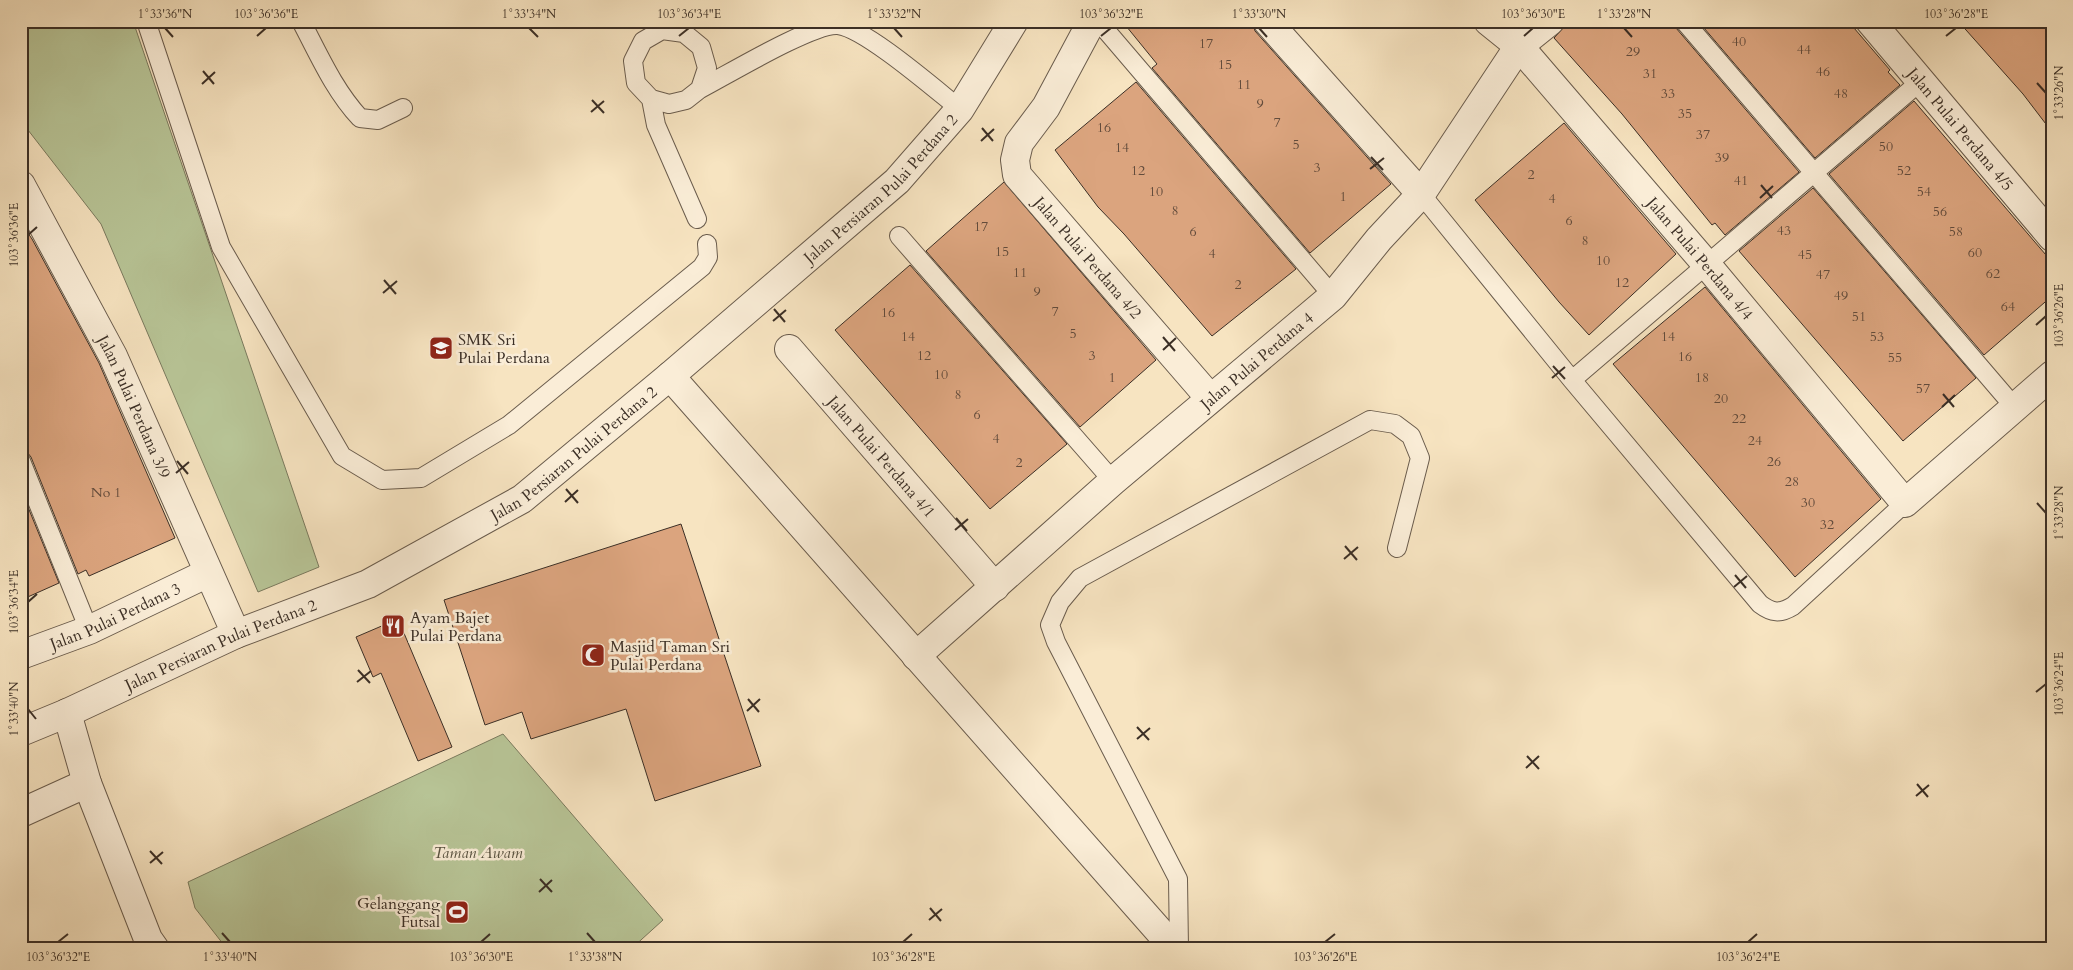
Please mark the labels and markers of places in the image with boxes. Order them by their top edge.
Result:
place label: SMK Sri Pulai Perdana [458,329,550,369]
school or university icon: SMK Sri Pulai Perdana [428,335,454,361]
place label: Ayam Bajet Pulai Perdana [410,607,502,647]
restaurant icon: Ayam Bajet Pulai Perdana [380,613,406,639]
place label: Masjid Taman Sri Pulai Perdana [610,636,730,676]
mosque icon: Masjid Taman Sri Pulai Perdana [580,642,606,668]
place label: Gelanggang Futsal [357,893,440,933]
sports icon: Gelanggang Futsal [444,899,470,925]

